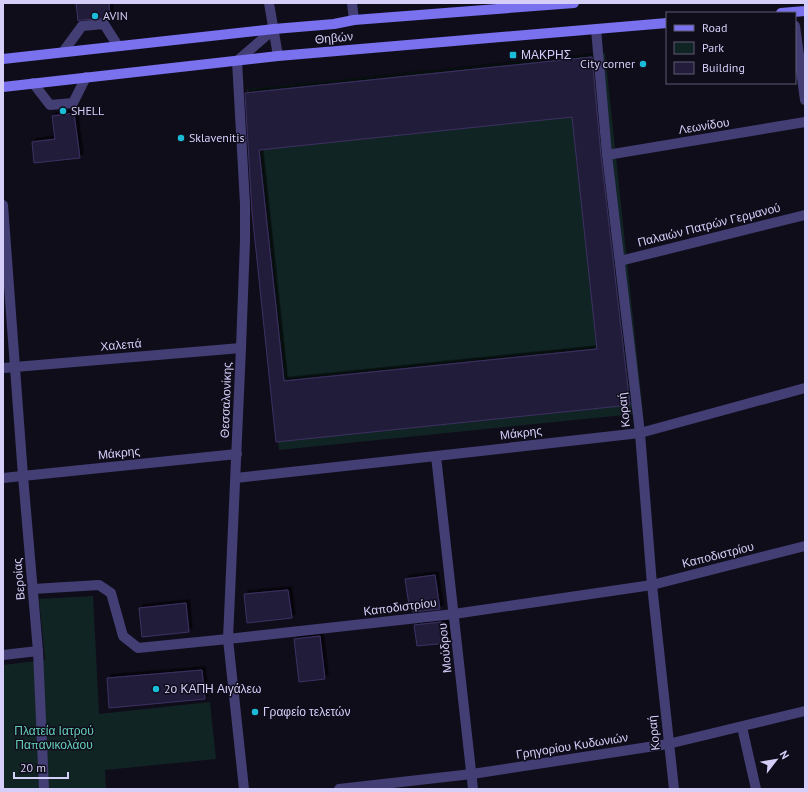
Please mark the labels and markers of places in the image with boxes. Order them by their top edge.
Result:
place label: AVIN [103,8,128,23]
marker: AVIN [90,11,100,21]
place label: ΜΑΚΡΗΣ [521,47,571,62]
marker: ΜΑΚΡΗΣ [508,50,518,60]
place label: City corner [580,56,635,71]
marker: City corner [638,59,648,69]
place label: SHELL [71,103,104,118]
marker: SHELL [58,106,68,116]
place label: Sklavenitis [189,130,244,145]
marker: Sklavenitis [176,133,186,143]
place label: 2ο ΚΑΠΗ Αιγάλεω [164,681,261,696]
marker: 2ο ΚΑΠΗ Αιγάλεω [151,684,161,694]
place label: Γραφείο τελετών [263,704,350,719]
marker: Γραφείο τελετών [250,707,260,717]

